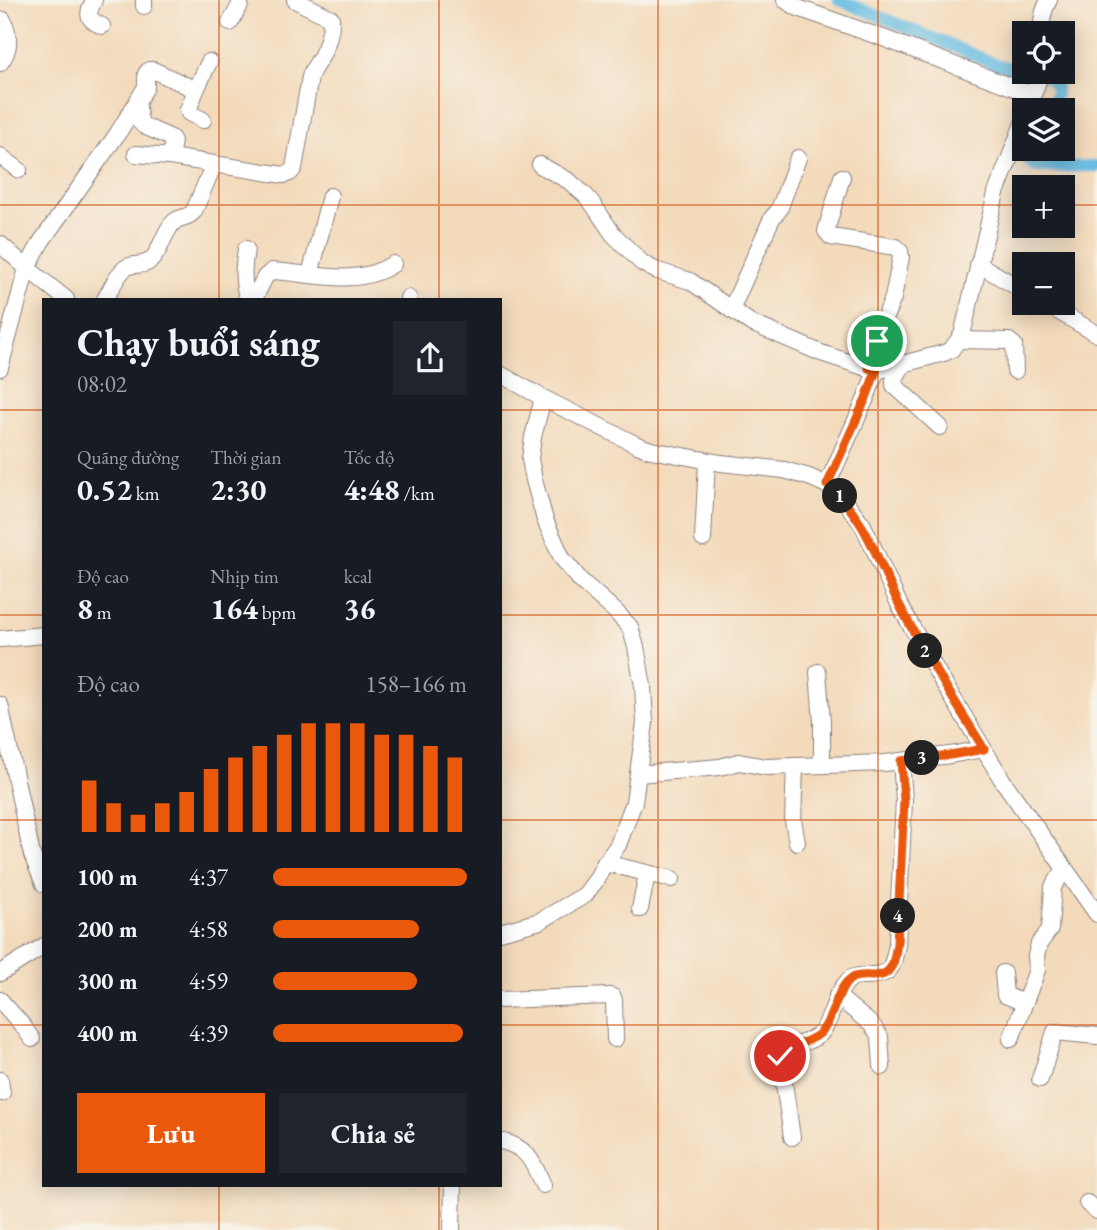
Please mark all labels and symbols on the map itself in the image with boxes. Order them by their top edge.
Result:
pin [847,311,907,371]
pin: 1 [822,478,858,514]
pin: 2 [908,634,942,668]
pin: 3 [904,740,940,776]
pin: 4 [880,898,916,934]
pin [750,1026,810,1086]

